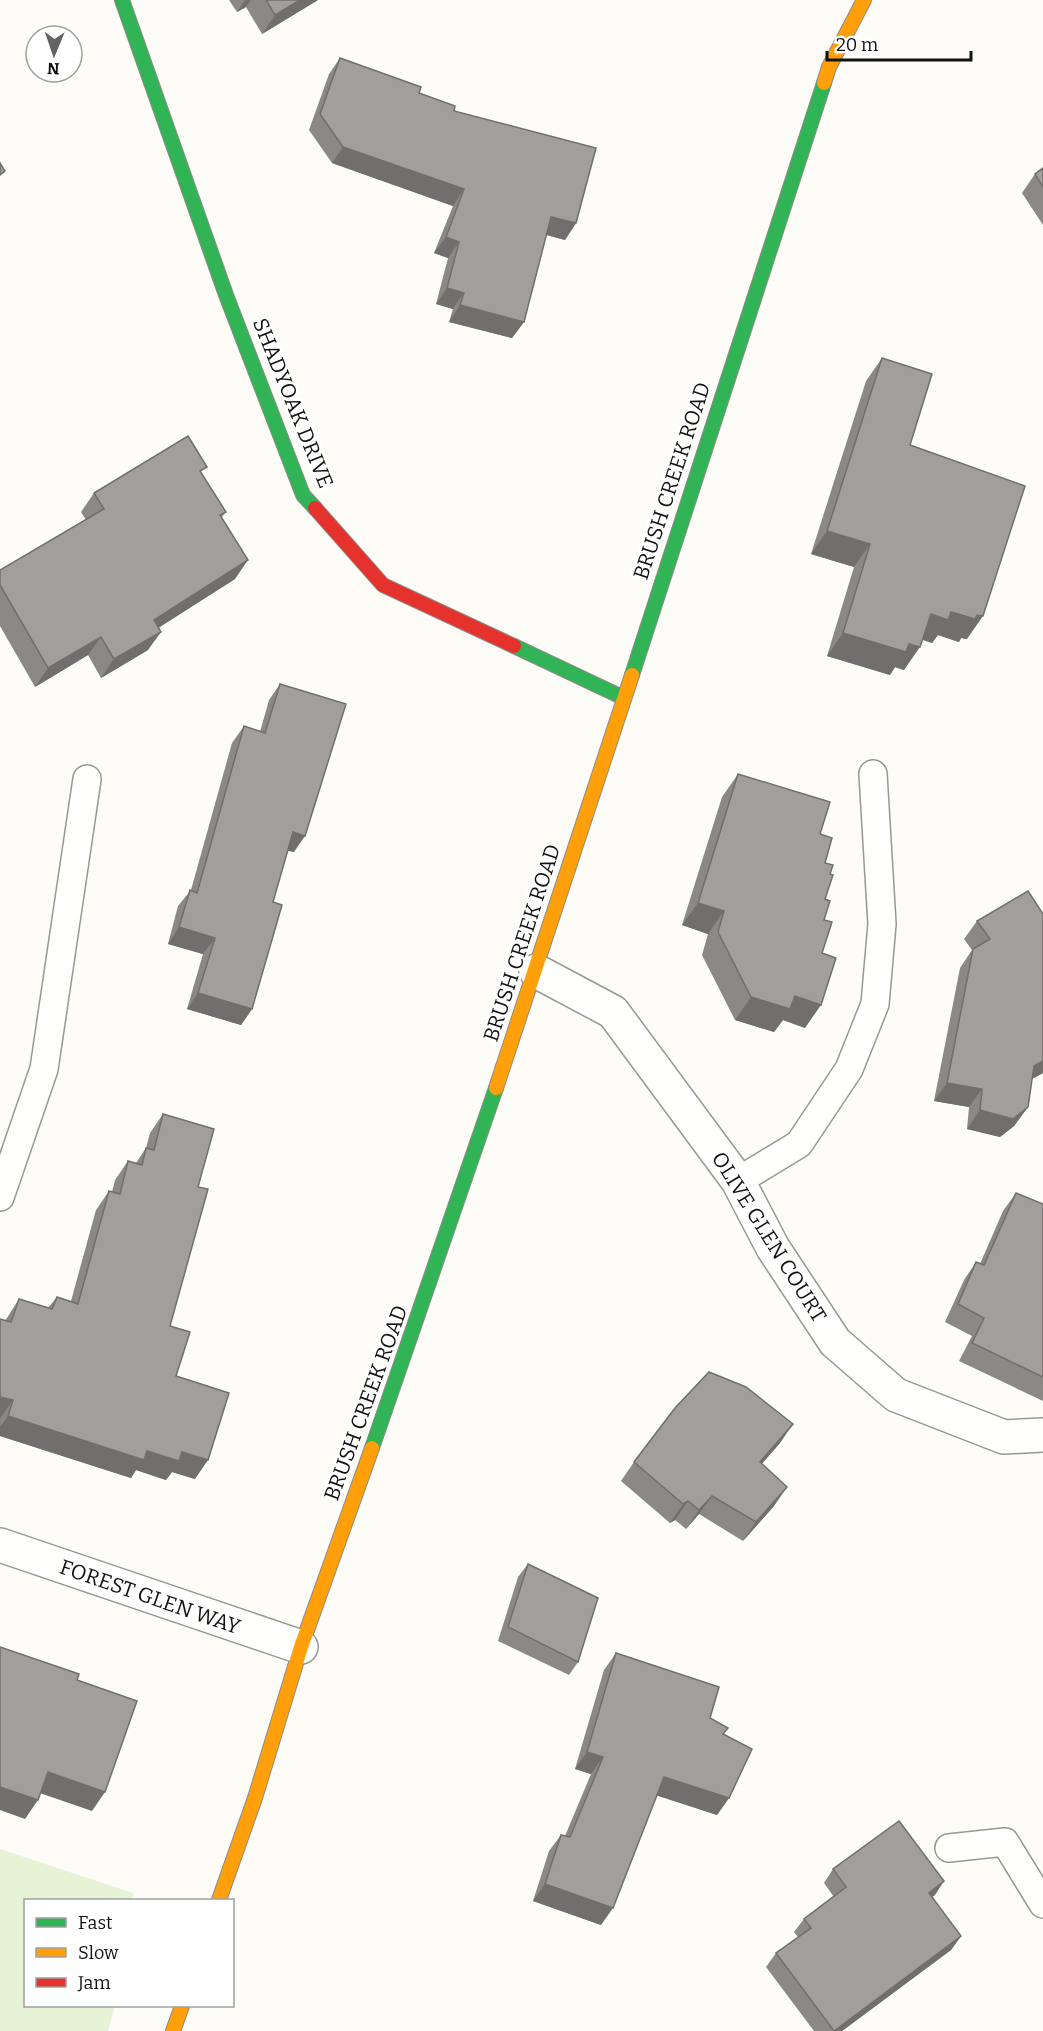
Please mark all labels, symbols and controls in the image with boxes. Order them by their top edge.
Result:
north arrow [24,24,84,84]
scale bar [827,24,971,62]
text: 20 m [836,34,878,56]
text: N [47,59,60,78]
street label: SHADYOAK DRIVE [247,314,339,492]
street label: BRUSH CREEK ROAD [628,379,716,583]
street label: BRUSH CREEK ROAD [478,841,566,1045]
street label: OLIVE GLEN COURT [706,1147,832,1327]
street label: BRUSH CREEK ROAD [319,1302,413,1504]
street label: FOREST GLEN WAY [56,1554,244,1640]
legend [24,1899,234,2007]
text: Fast [78,1912,113,1934]
text: Slow [78,1942,119,1964]
text: Jam [77,1972,111,1994]

